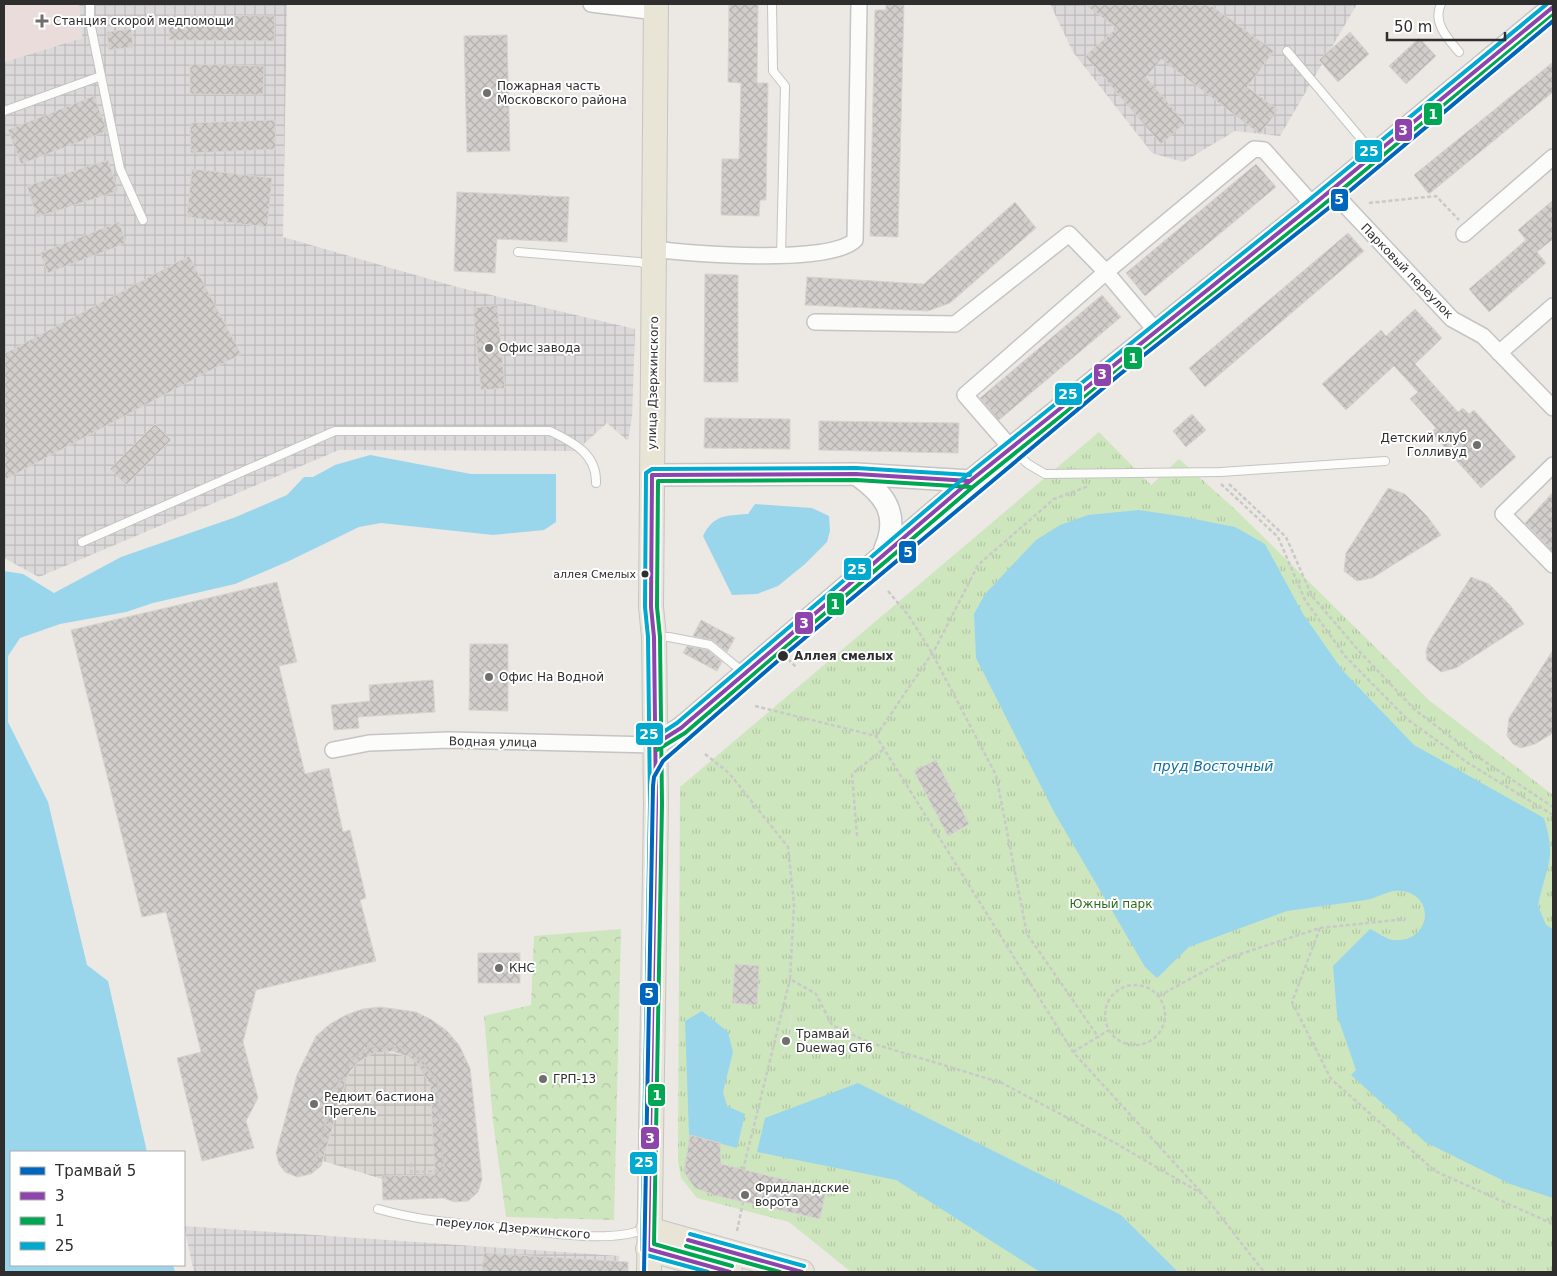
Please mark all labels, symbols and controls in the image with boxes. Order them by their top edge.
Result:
scale bar [1387,10,1504,42]
marker: Станция скорой медпомощи [35,14,49,28]
place label: Станция скорой медпомощи [53,14,234,28]
text: 50 m [1394,18,1432,36]
place label: Пожарная часть Московского района [497,79,627,107]
marker: Пожарная часть Московского района [481,87,493,99]
line badge: 1 [1423,102,1443,126]
text: 1 [1428,106,1438,122]
line badge: 3 [1394,118,1413,142]
text: 3 [1398,122,1408,138]
line badge: 25 [1354,139,1383,163]
text: 25 [1359,143,1379,159]
line badge: 5 [1330,188,1349,212]
text: 5 [1334,191,1344,207]
street label: Парковый переулок [1358,221,1456,321]
street label: улица Дзержинского [645,316,661,450]
place label: Офис завода [499,341,581,355]
marker: Офис завода [483,342,495,354]
line badge: 1 [1123,346,1143,370]
text: 1 [1128,350,1138,366]
line badge: 3 [1093,363,1112,387]
text: 3 [1097,366,1107,382]
line badge: 25 [1054,382,1083,406]
text: 25 [1058,386,1078,402]
place label: Детский клуб Голливуд [1381,431,1467,459]
marker: Детский клуб Голливуд [1471,439,1483,451]
line badge: 5 [898,540,917,564]
text: 5 [903,544,913,560]
line badge: 25 [843,557,872,581]
text: 25 [847,561,867,577]
place label: аллея Смелых [553,568,636,581]
marker: аллея Смелых [640,569,650,579]
line badge: 1 [826,592,845,616]
text: 1 [830,596,840,612]
line badge: 3 [794,611,814,635]
text: 3 [799,615,809,631]
marker: Аллея смелых [776,649,790,663]
place label: Аллея смелых [794,649,894,663]
place label: Офис На Водной [499,670,604,684]
marker: Офис На Водной [483,671,495,683]
line badge: 25 [635,722,664,746]
text: 25 [639,726,659,742]
street label: Водная улица [449,734,537,750]
water label: пруд Восточный [1153,758,1273,774]
park label: Южный парк [1070,897,1152,911]
place label: КНС [509,961,535,975]
marker: КНС [493,962,505,974]
line badge: 5 [639,982,659,1006]
text: 5 [644,985,654,1001]
place label: Трамвай Duewag GT6 [795,1027,873,1055]
marker: Трамвай Duewag GT6 [780,1035,792,1047]
place label: ГРП-13 [553,1072,596,1086]
marker: ГРП-13 [537,1073,549,1085]
line badge: 1 [647,1083,666,1107]
text: 1 [652,1087,662,1103]
place label: Редюит бастиона Прегель [324,1090,434,1118]
marker: Редюит бастиона Прегель [308,1098,320,1110]
line badge: 3 [640,1126,660,1150]
text: 3 [645,1130,655,1146]
legend [10,1151,185,1266]
line badge: 25 [629,1151,658,1175]
text: 25 [634,1154,654,1170]
text: Трамвай 5 [54,1162,136,1180]
place label: Фридландские ворота [755,1181,849,1209]
text: 3 [55,1187,65,1205]
marker: Фридландские ворота [739,1189,751,1201]
text: 1 [55,1212,65,1230]
street label: переулок Дзержинского [435,1214,591,1242]
text: 25 [55,1237,74,1255]

